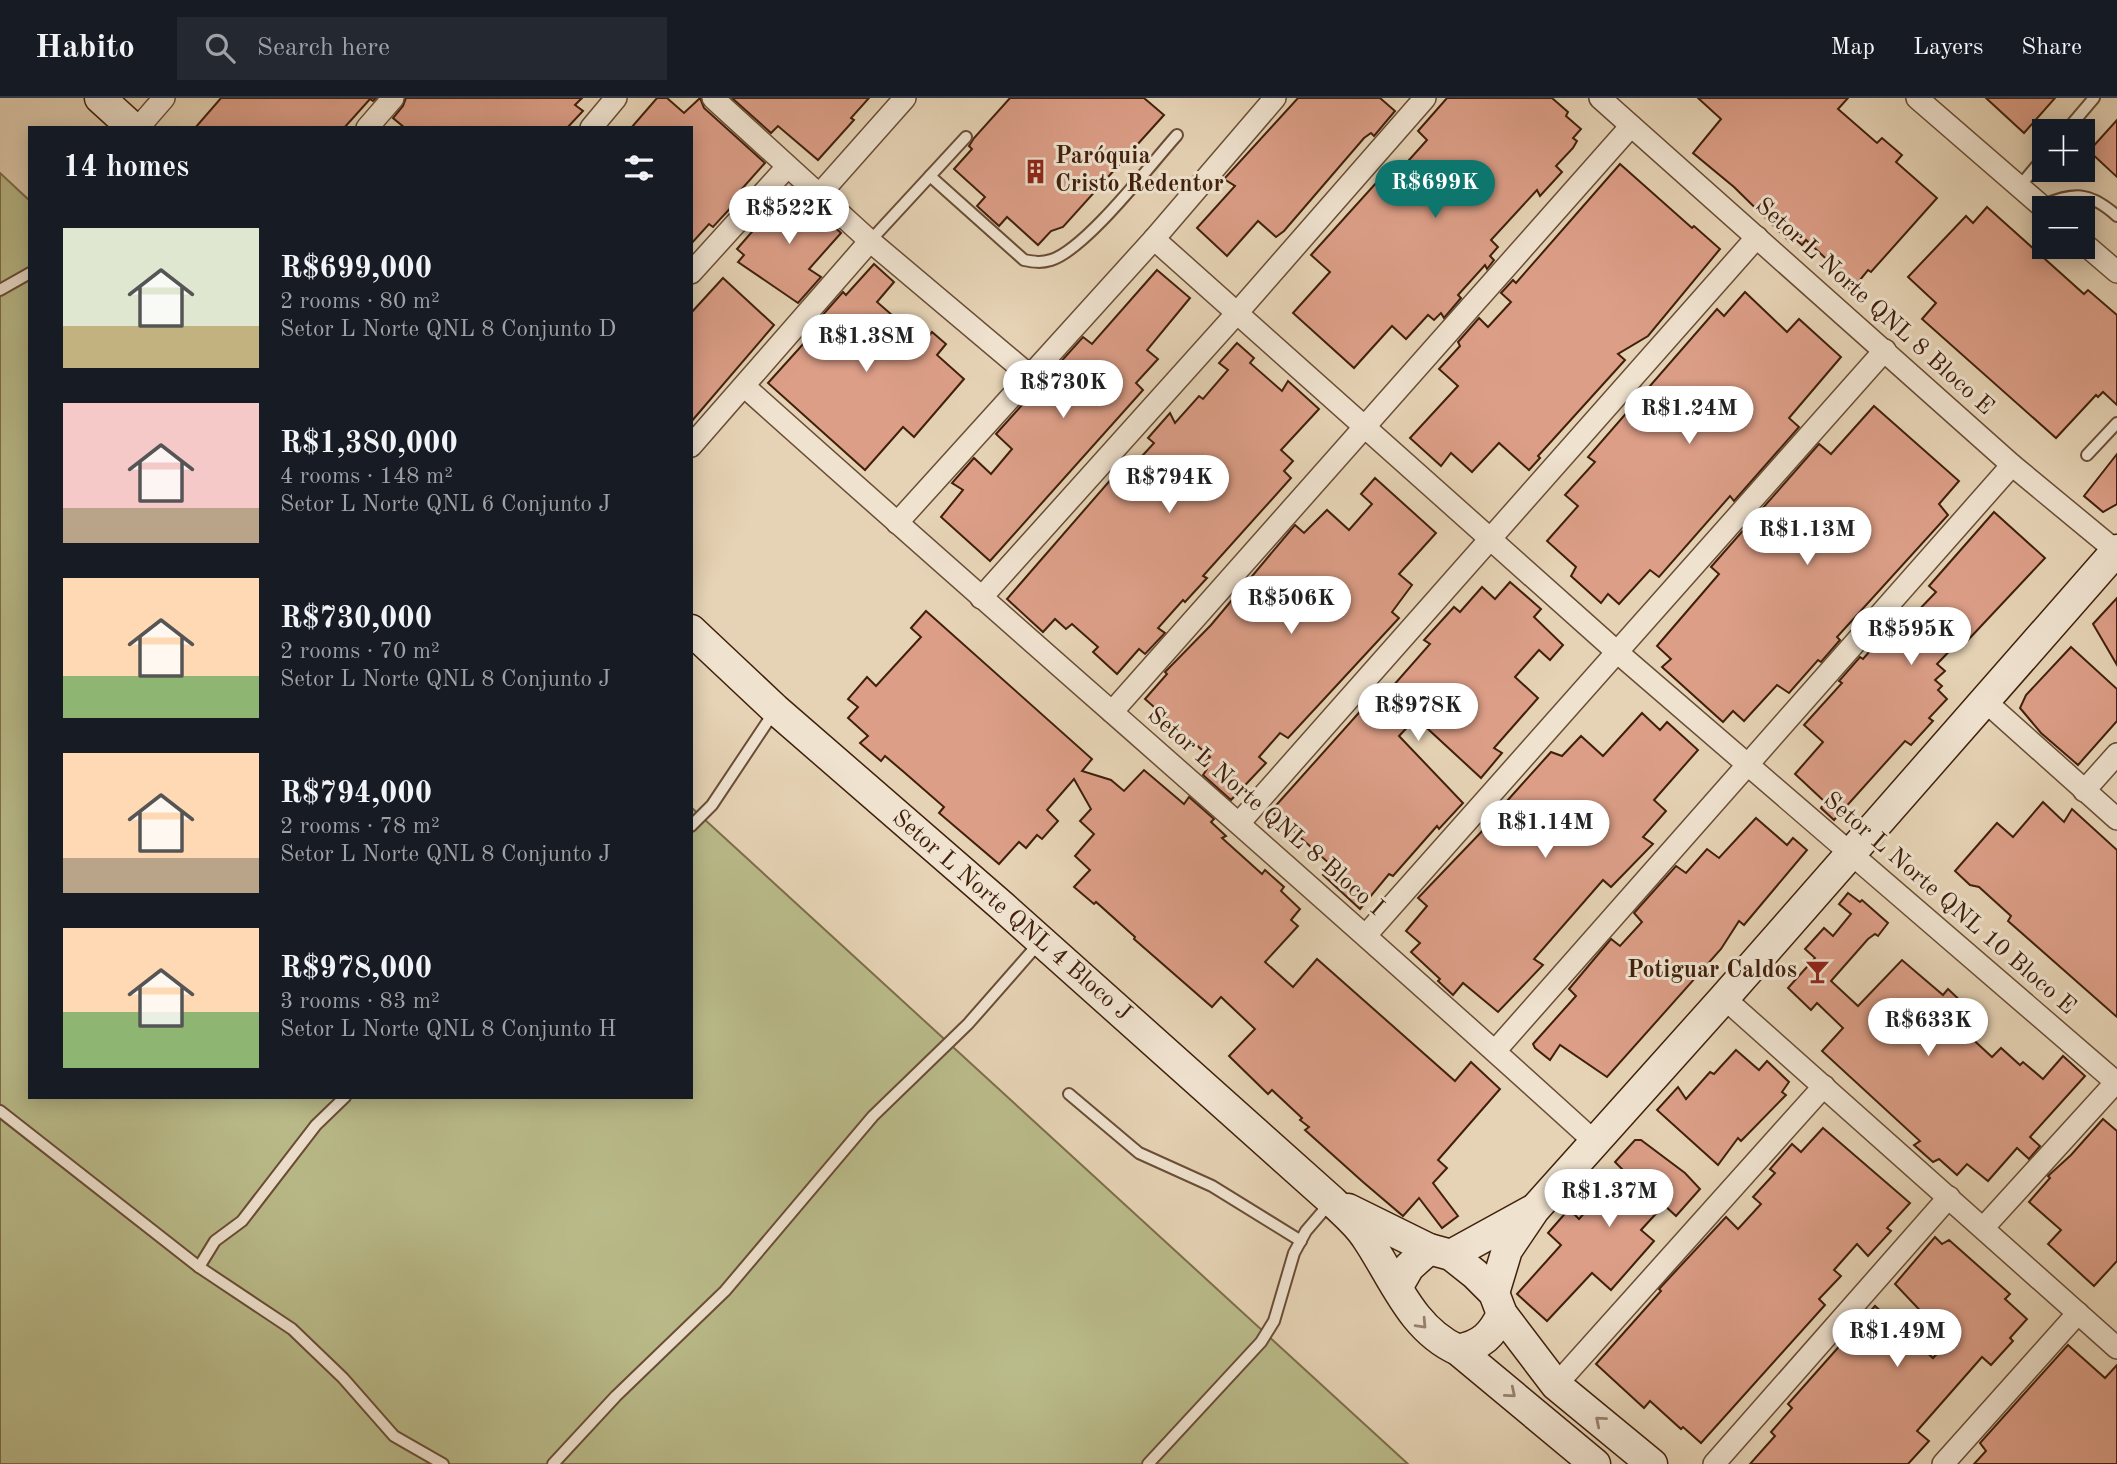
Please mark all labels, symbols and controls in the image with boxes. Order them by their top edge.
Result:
search box [177,17,667,80]
icon: search [201,29,239,67]
text: Habito [35,32,135,65]
text: Search here [257,35,390,61]
text: Map [1831,36,1875,60]
text: Layers [1913,36,1983,60]
text: Share [2021,36,2082,60]
map controls [2032,119,2095,259]
button: + [2032,119,2095,182]
place label: Paróquia Cristo Redentor [1055,145,1224,197]
icon: filters [620,149,658,187]
text: 14 homes [63,153,189,183]
building icon: Paróquia Cristo Redentor [1021,157,1049,185]
pin: R$699K [1378,160,1492,220]
text: R$699K [1391,171,1479,194]
pin: R$522K [732,186,846,246]
street label: Setor L Norte QNL 8 Bloco E [1750,194,1998,420]
button: − [2032,196,2095,259]
text: R$522K [745,197,833,220]
text: R$699,000 [280,254,432,284]
icon: home [119,256,203,340]
text: 2 rooms · 80 m² [280,290,440,313]
pin: R$1.38M [801,314,931,374]
text: Setor L Norte QNL 8 Conjunto D [280,318,616,341]
text: R$1.38M [817,325,915,348]
pin: R$730K [1006,360,1120,420]
text: R$730K [1019,371,1107,394]
pin: R$1.24M [1624,386,1754,446]
text: R$1.24M [1640,397,1738,420]
text: R$1,380,000 [280,429,458,459]
icon: home [119,431,203,515]
pin: R$794K [1112,456,1226,515]
text: 4 rooms · 148 m² [280,465,453,488]
text: R$794K [1125,466,1213,489]
text: Setor L Norte QNL 6 Conjunto J [280,493,611,516]
pin: R$1.13M [1742,508,1872,567]
text: R$1.13M [1758,518,1856,541]
pin: R$506K [1234,576,1348,636]
text: R$506K [1247,587,1335,610]
text: R$730,000 [280,604,432,634]
icon: home [119,606,203,690]
pin: R$595K [1854,608,1968,667]
text: R$595K [1867,618,1955,641]
text: 2 rooms · 70 m² [280,640,440,663]
text: Setor L Norte QNL 8 Conjunto J [280,668,611,691]
pin: R$978K [1361,684,1475,743]
text: R$978K [1374,694,1462,717]
street label: Setor L Norte QNL 8 Bloco I [1142,703,1388,921]
text: R$794,000 [280,779,432,809]
icon: home [119,781,203,865]
street label: Setor L Norte QNL 10 Bloco E [1818,788,2080,1020]
pin: R$1.14M [1480,800,1610,860]
street label: Setor L Norte QNL 4 Bloco J [887,806,1135,1026]
text: R$1.14M [1496,811,1594,834]
text: 2 rooms · 78 m² [280,815,440,838]
text: Setor L Norte QNL 8 Conjunto J [280,843,611,866]
text: R$978,000 [280,954,432,984]
icon: home [119,956,203,1040]
bar icon: Potiguar Caldos [1803,957,1831,985]
place label: Potiguar Caldos [1627,959,1797,983]
text: 3 rooms · 83 m² [280,990,440,1013]
pin: R$633K [1871,998,1985,1058]
text: R$633K [1884,1009,1972,1032]
text: Setor L Norte QNL 8 Conjunto H [280,1018,616,1041]
pin: R$1.37M [1544,1170,1674,1229]
text: R$1.37M [1560,1180,1658,1203]
pin: R$1.49M [1832,1310,1962,1369]
one-way arrow [1414,1316,1426,1329]
text: R$1.49M [1848,1320,1946,1343]
one-way arrow [1503,1385,1515,1398]
one-way arrow [1595,1416,1607,1429]

